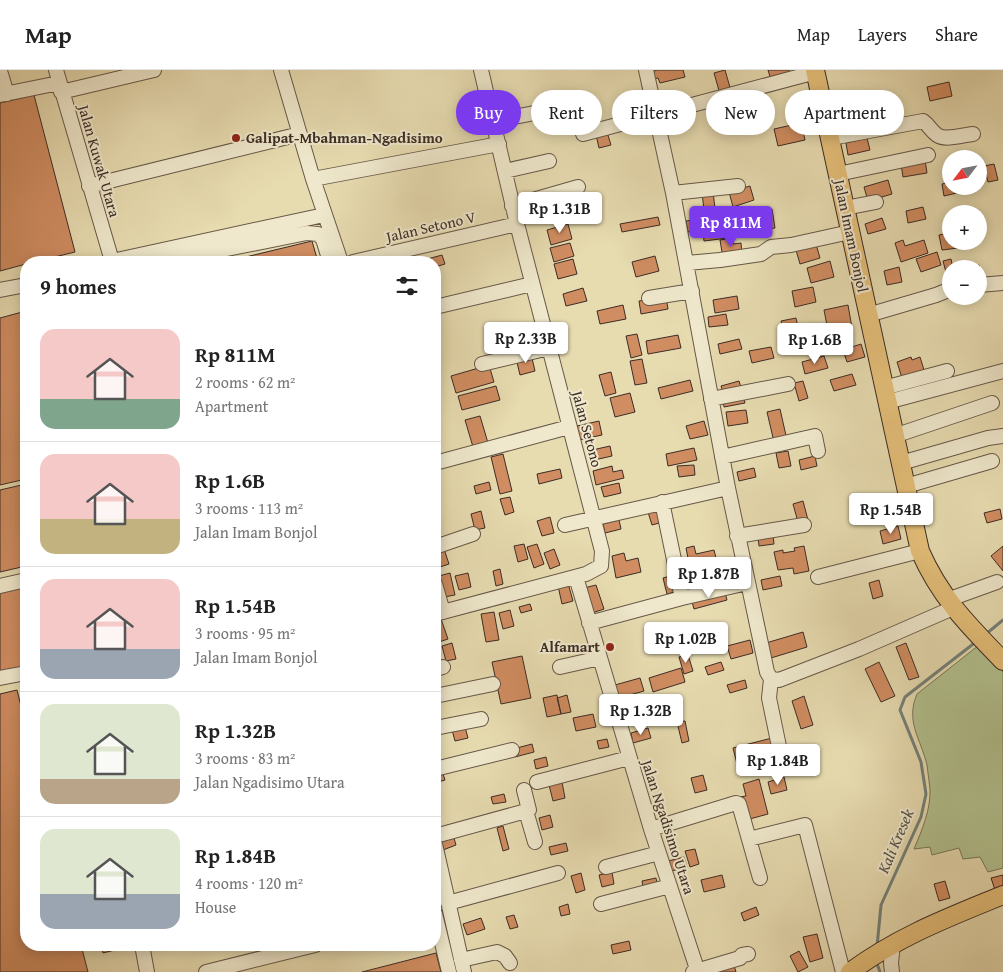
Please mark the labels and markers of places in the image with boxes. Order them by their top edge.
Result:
place label: Galipat-Mbahman-Ngadisimo [246,127,443,148]
marker: Galipat-Mbahman-Ngadisimo [230,132,242,144]
pin: Rp 1.31B [508,191,612,234]
pin: Rp 811M [685,206,777,248]
pin: Rp 2.33B [474,322,578,364]
pin: Rp 1.6B [769,322,861,365]
pin: Rp 1.54B [839,492,943,535]
pin: Rp 1.87B [657,556,761,599]
pin: Rp 1.02B [634,622,738,664]
place label: Alfamart [540,636,600,657]
marker: Alfamart [604,641,616,653]
pin: Rp 1.32B [589,694,693,736]
pin: Rp 1.84B [726,744,830,786]

